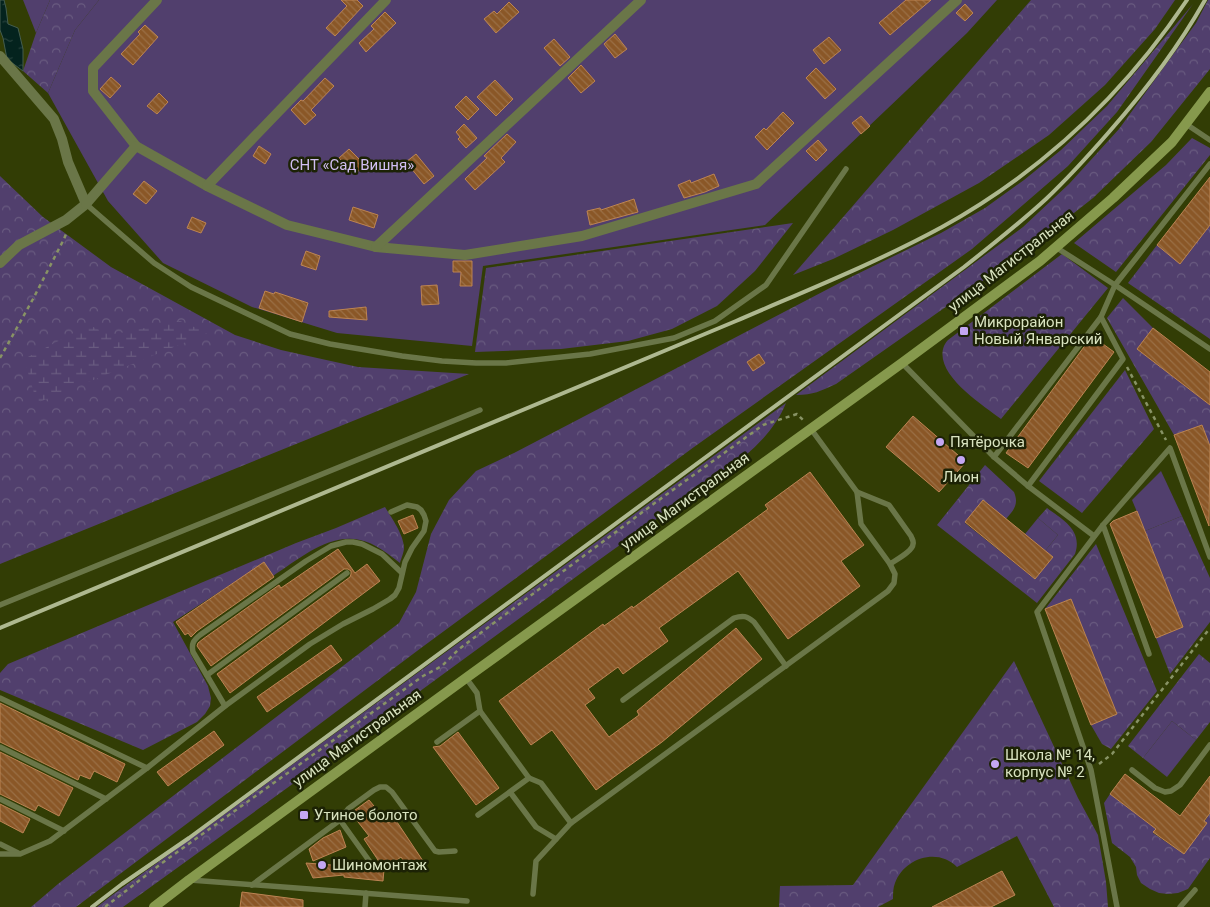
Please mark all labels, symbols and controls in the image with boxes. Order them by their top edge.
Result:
park label: СНТ «Сад Вишня» [290,156,414,174]
street label: улица Магистральная [945,206,1077,316]
place label: Микрорайон Новый Январский [974,313,1103,348]
marker: Микрорайон Новый Январский [958,325,970,337]
place label: Пятёрочка [950,433,1025,451]
marker: Пятёрочка [934,436,946,448]
street label: улица Магистральная [617,448,753,554]
marker: Лион [955,454,967,466]
place label: Лион [943,468,979,486]
street label: улица Магистральная [289,685,425,791]
place label: Школа № 14, корпус № 2 [1005,746,1095,781]
marker: Школа № 14, корпус № 2 [989,758,1001,770]
place label: Утиное болото [314,806,417,824]
marker: Утиное болото [298,809,310,821]
place label: Шиномонтаж [332,856,428,874]
marker: Шиномонтаж [316,859,328,871]

